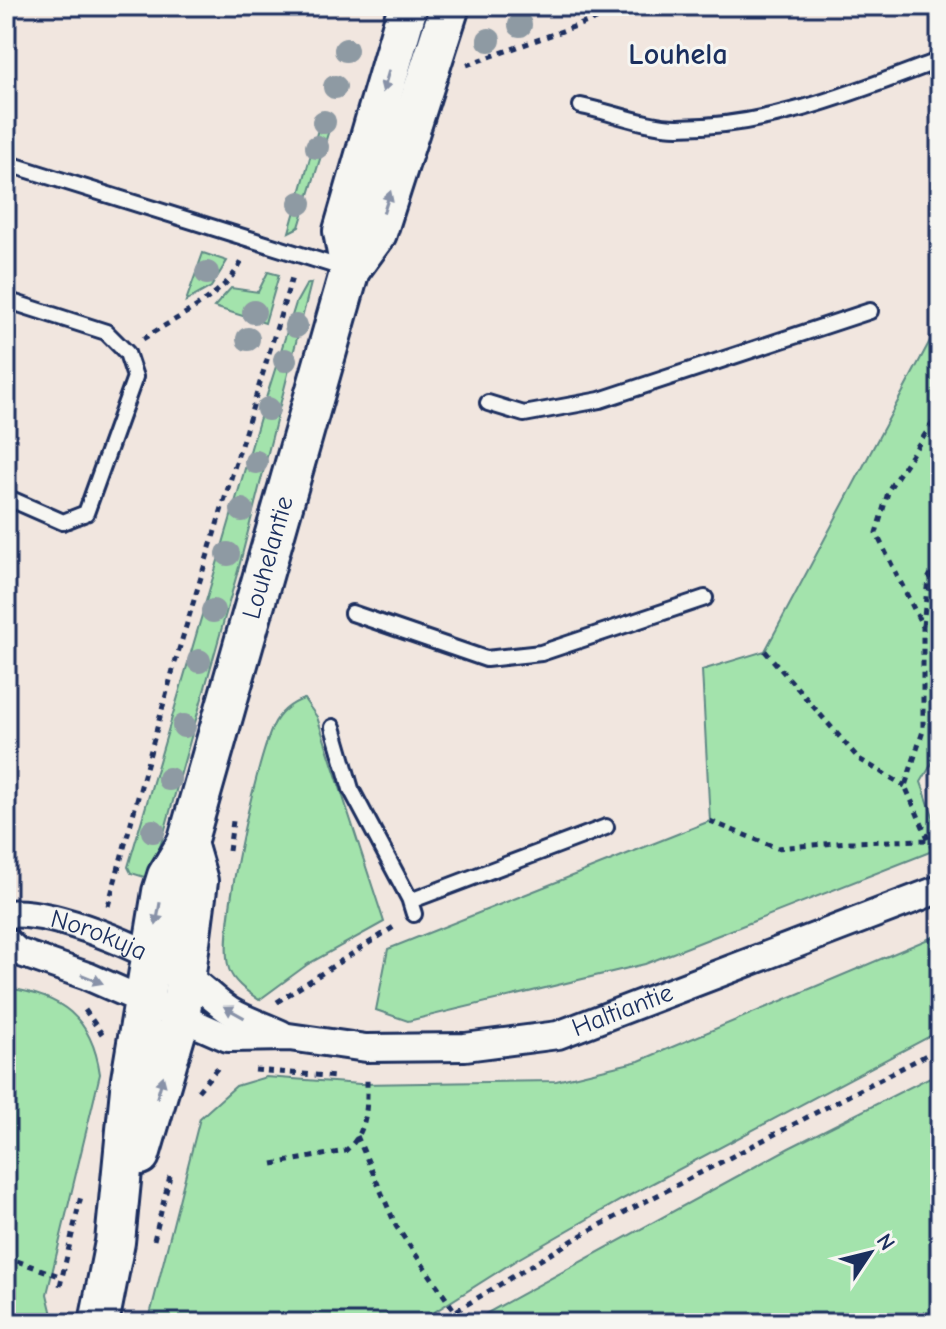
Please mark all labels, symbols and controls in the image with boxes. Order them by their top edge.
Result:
district label: Louhela [628,37,728,72]
one-way arrow [379,69,392,93]
one-way arrow [381,190,393,214]
street label: Louhelantie [236,493,300,623]
one-way arrow [151,902,163,927]
street label: Norokuja [48,904,152,967]
one-way arrow [80,972,103,985]
street label: Haltiantie [568,978,677,1043]
one-way arrow [223,1005,246,1018]
one-way arrow [154,1075,167,1099]
north arrow [830,1213,910,1293]
text: N [871,1229,900,1255]

